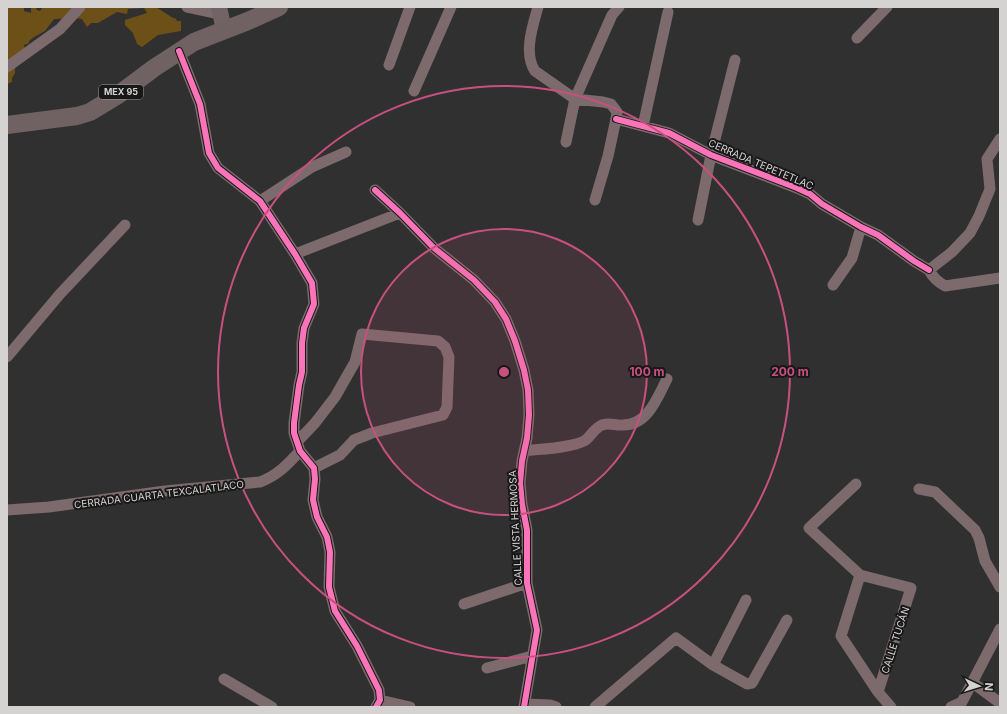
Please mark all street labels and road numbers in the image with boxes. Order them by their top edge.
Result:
road number: MEX 95 [99,85,143,99]
street label: CERRADA TEPETETLAC [707,136,815,192]
street label: CALLE VISTA HERMOSA [506,470,524,586]
street label: CERRADA CUARTA TEXCALATLACO [73,478,245,510]
street label: CALLE TUCÁN [878,605,911,675]

